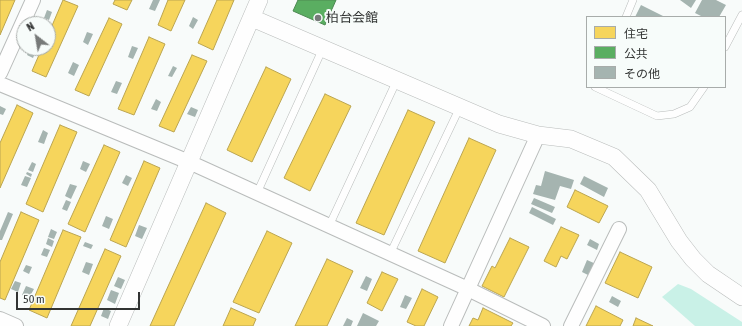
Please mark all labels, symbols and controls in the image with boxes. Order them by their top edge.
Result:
place label: 柏台会館 [326,10,378,26]
marker: 柏台会館 [313,13,323,23]
north arrow [16,16,56,56]
legend [586,16,726,88]
text: N [24,20,36,33]
text: 住宅 [624,27,648,41]
text: 公共 [624,47,648,61]
text: その他 [624,67,660,81]
scale bar [18,284,142,310]
text: 50 m [23,292,45,306]

